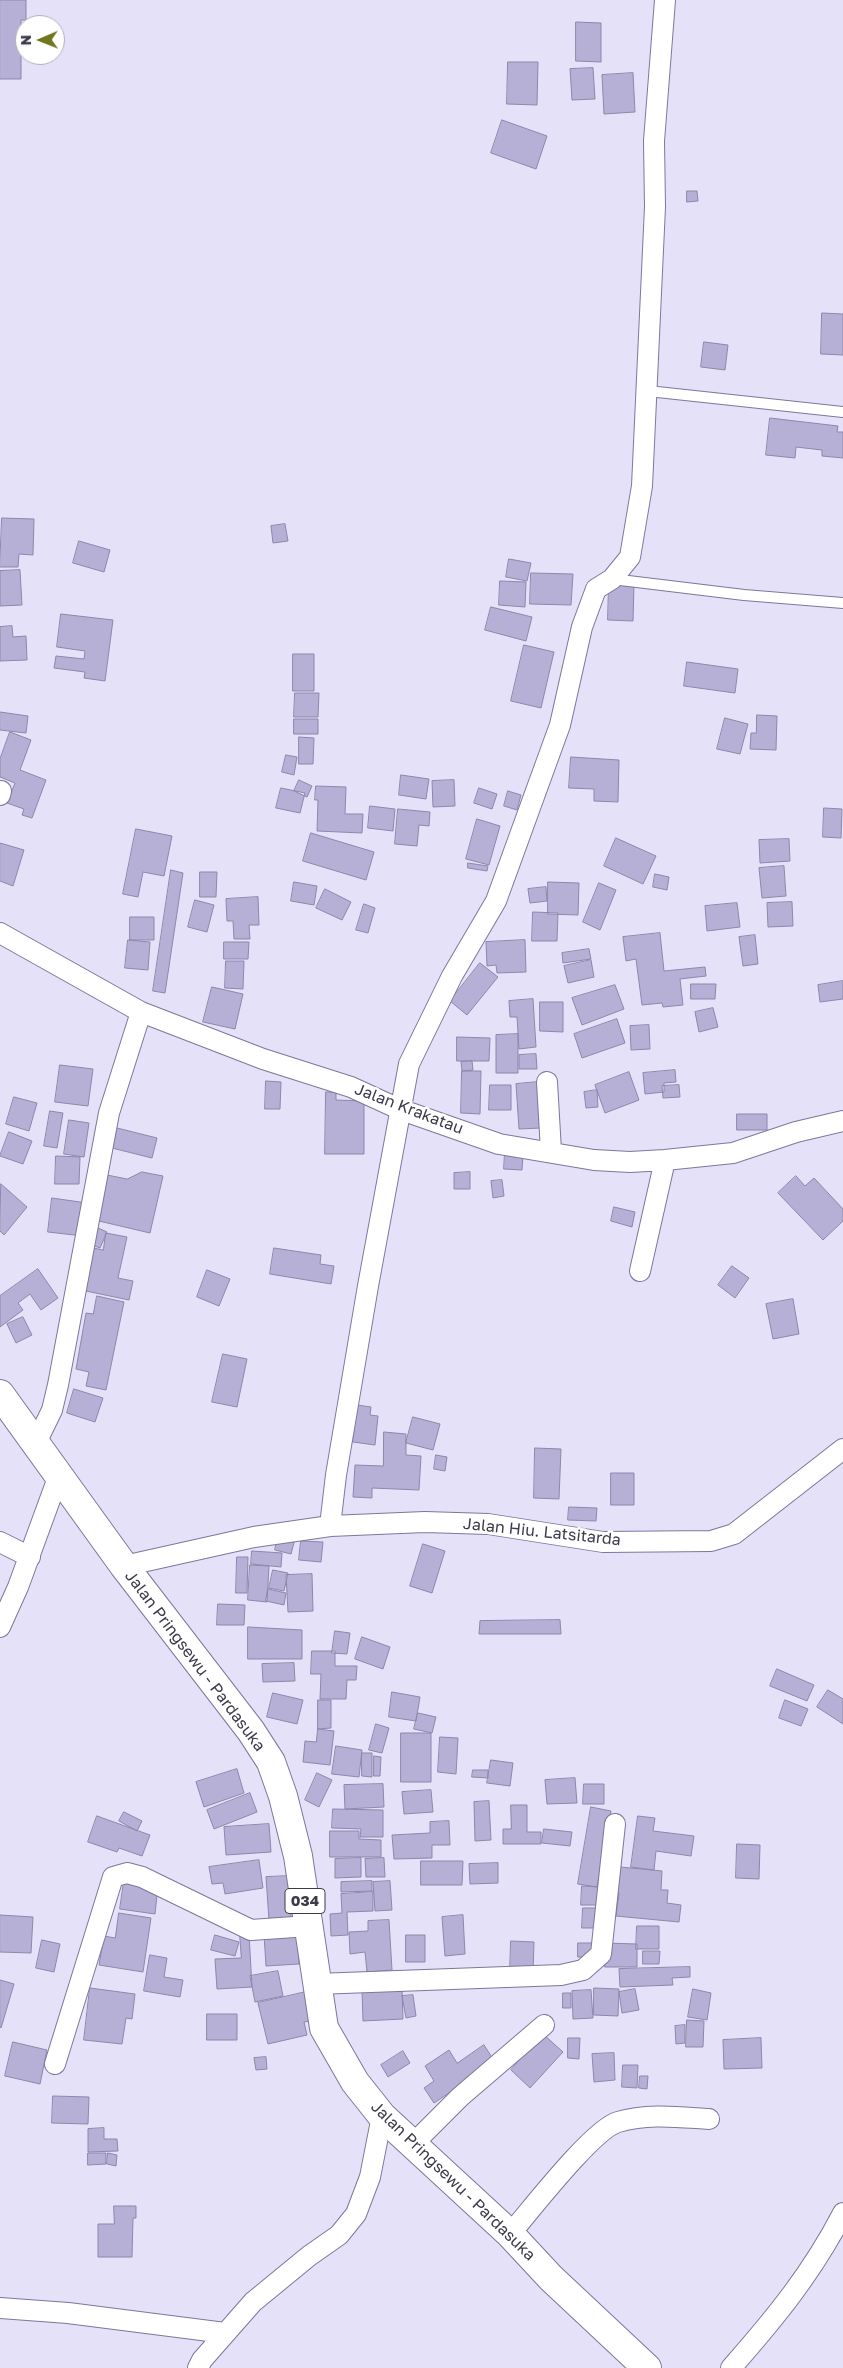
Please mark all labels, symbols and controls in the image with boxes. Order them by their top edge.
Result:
north arrow [15,15,65,65]
text: N [17,35,34,46]
street label: Jalan Krakatau [352,1079,466,1139]
street label: Jalan Hiu. Latsitarda [462,1514,622,1550]
street label: Jalan Pringsewu - Pardasuka [121,1567,269,1755]
road number: 034 [285,1888,325,1914]
street label: Jalan Pringsewu - Pardasuka [367,2097,539,2265]

